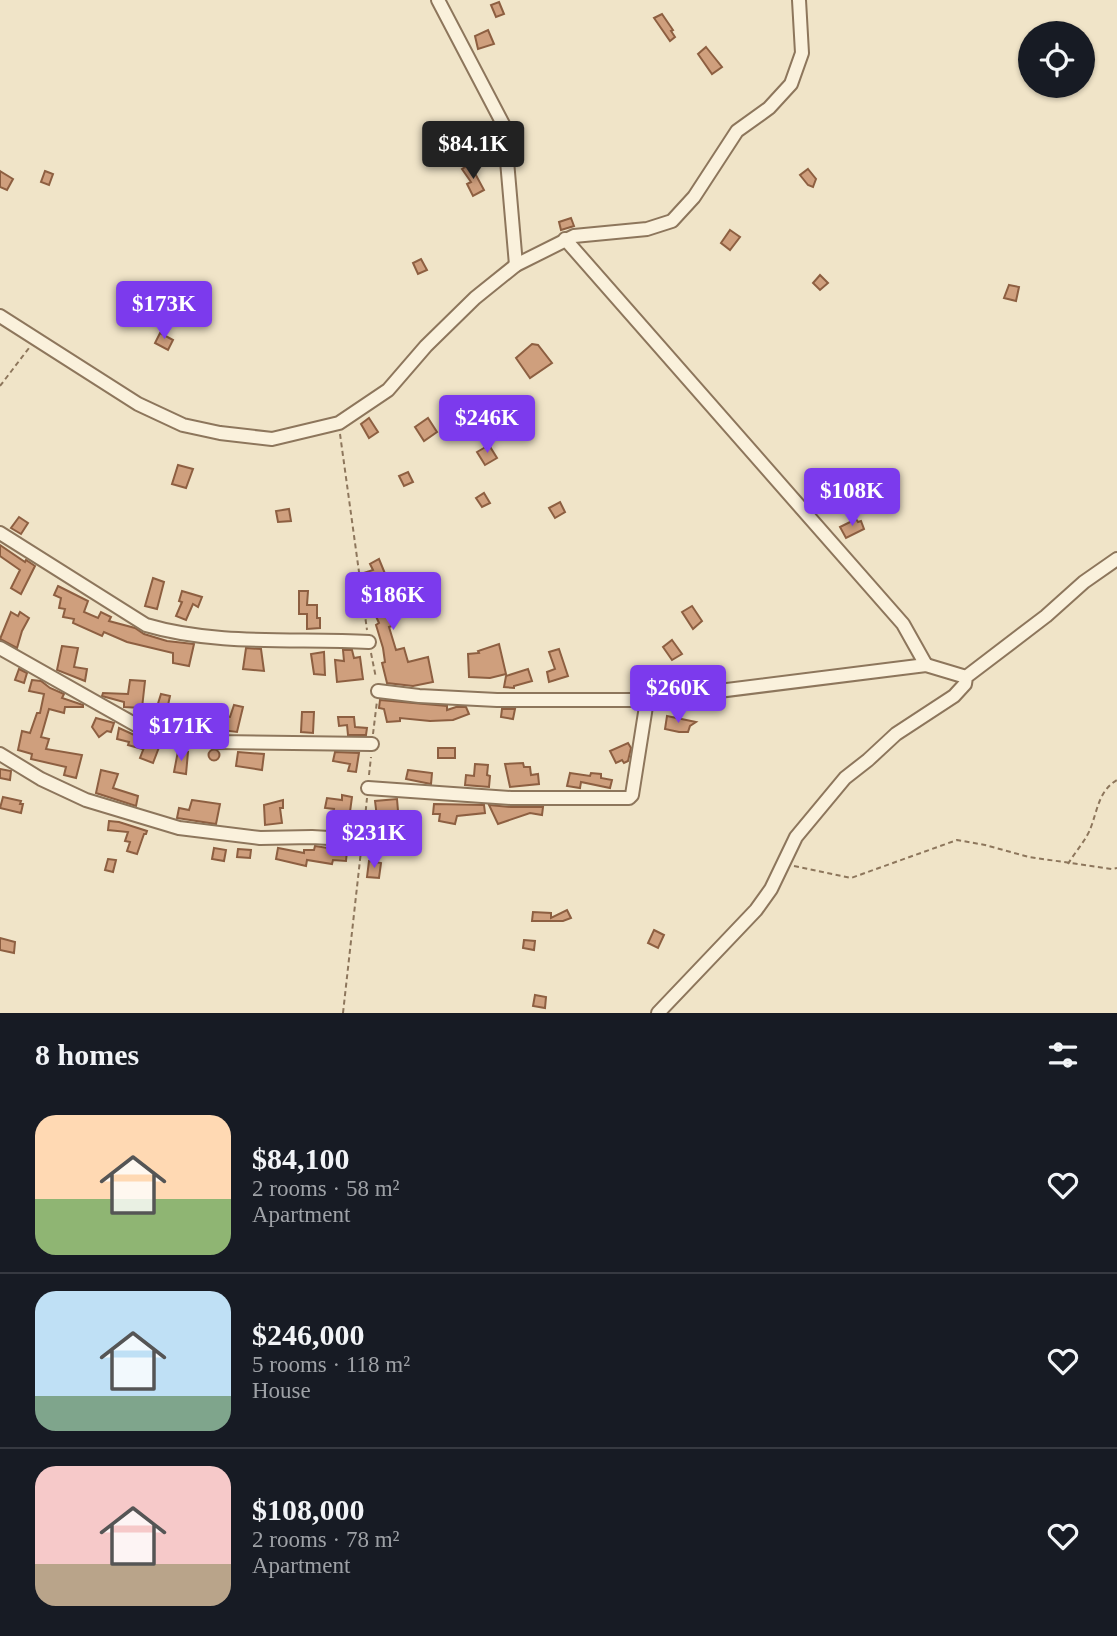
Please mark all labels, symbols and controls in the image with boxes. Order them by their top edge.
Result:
map controls [1018,21,1095,98]
button: locate [1018,21,1095,98]
pin: $84.1K [416,122,530,181]
text: $84.1K [438,131,508,156]
pin: $173K [115,282,213,341]
text: $173K [132,291,196,316]
pin: $246K [438,396,536,455]
text: $246K [455,405,519,430]
pin: $108K [803,468,901,528]
text: $108K [820,478,884,503]
pin: $186K [344,572,442,632]
text: $186K [361,582,425,607]
pin: $260K [629,666,727,725]
text: $260K [646,675,710,700]
pin: $171K [132,704,230,763]
text: $171K [149,713,213,738]
pin: $231K [325,810,423,870]
text: $231K [342,820,406,845]
icon: filters [1044,1036,1082,1074]
text: 8 homes [35,1038,139,1071]
text: $84,100 [252,1142,350,1175]
icon: home [91,1143,175,1227]
icon: heart [1044,1166,1082,1204]
text: 2 rooms · 58 m² [252,1176,399,1201]
text: Apartment [252,1202,350,1227]
text: $246,000 [252,1318,365,1351]
icon: home [91,1319,175,1403]
icon: heart [1044,1342,1082,1380]
text: 5 rooms · 118 m² [252,1352,410,1377]
text: House [252,1378,311,1403]
text: $108,000 [252,1493,365,1526]
icon: home [91,1494,175,1578]
icon: heart [1044,1517,1082,1555]
text: 2 rooms · 78 m² [252,1527,399,1552]
text: Apartment [252,1553,350,1578]

